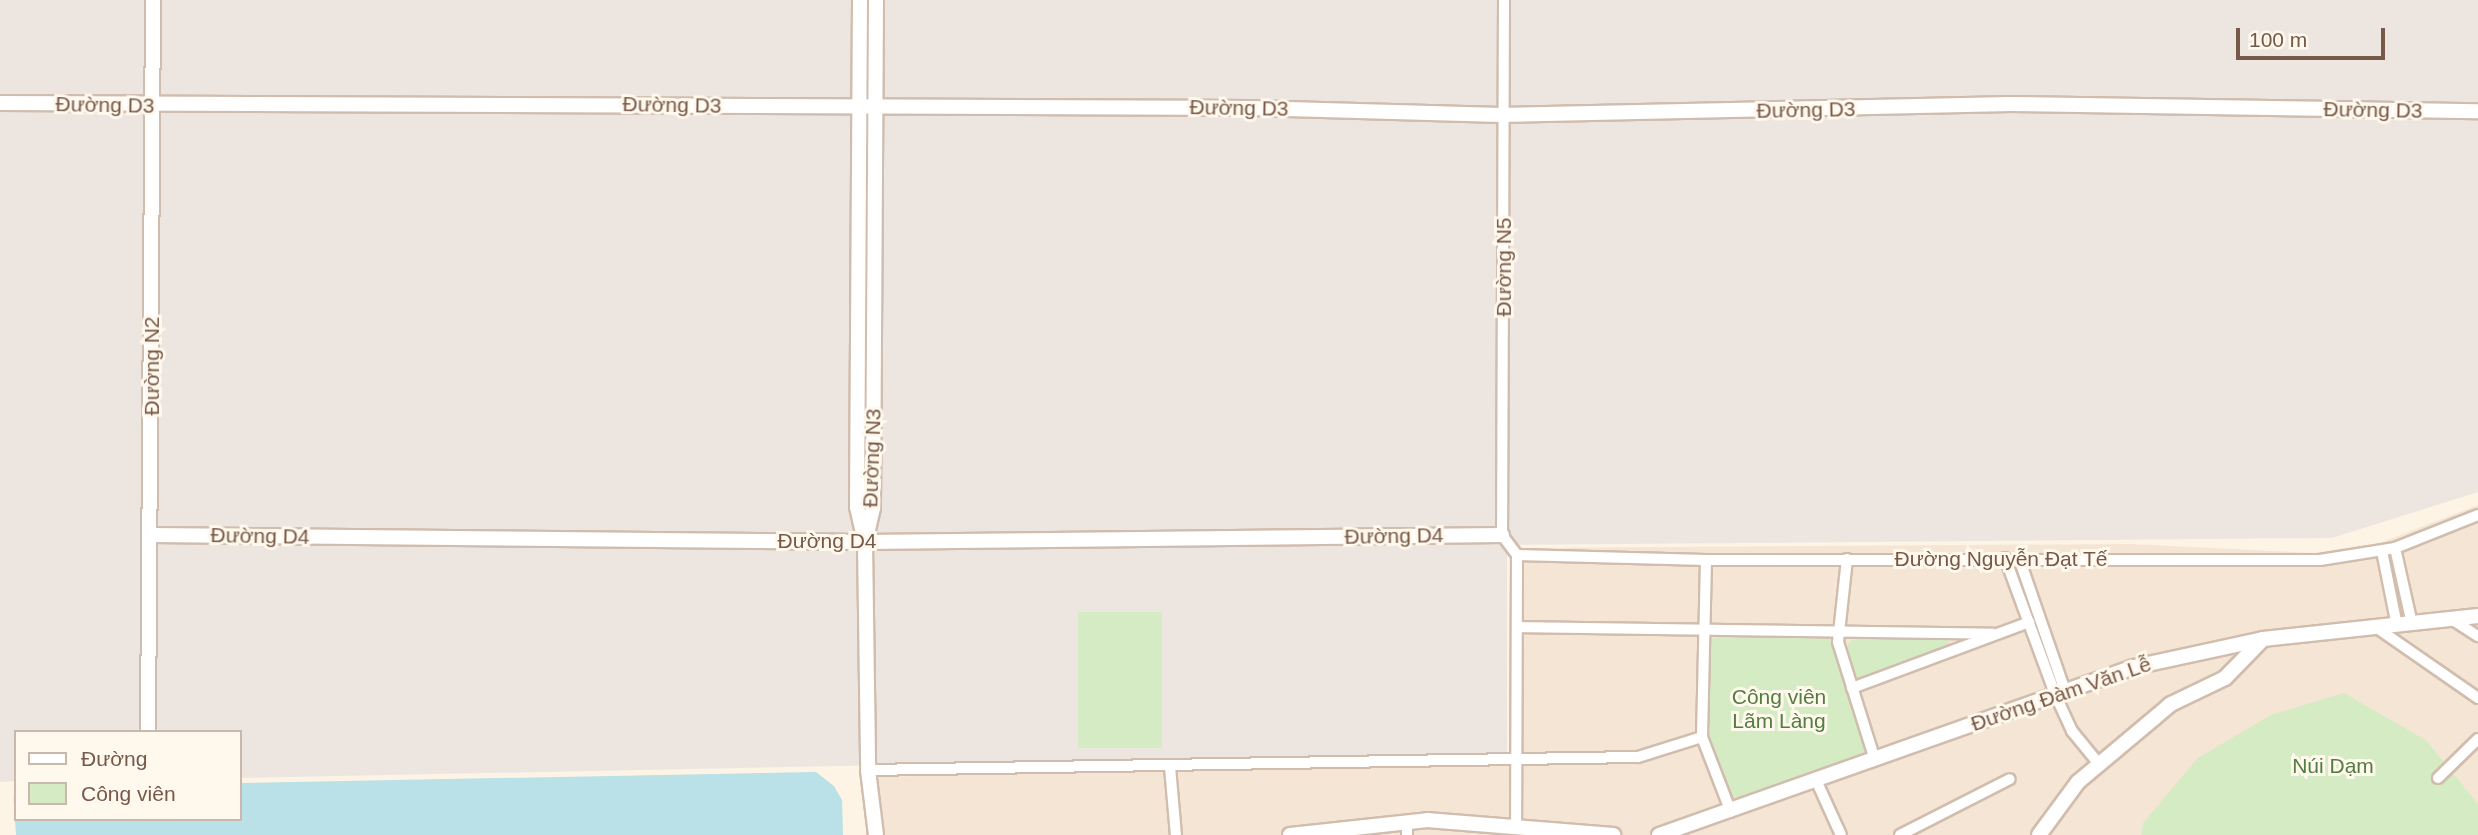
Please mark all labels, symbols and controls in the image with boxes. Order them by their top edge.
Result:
scale bar [2240,14,2389,58]
text: 100 m [2249,28,2307,51]
street label: Đường D3 [55,92,155,118]
street label: Đường D3 [622,92,722,118]
street label: Đường D3 [1189,95,1289,121]
street label: Đường D3 [1756,97,1856,123]
street label: Đường D3 [2323,97,2423,123]
street label: Đường N5 [1491,217,1517,317]
street label: Đường N2 [139,316,165,416]
street label: Đường N3 [858,408,886,508]
street label: Đường D4 [210,523,310,549]
street label: Đường D4 [1344,523,1444,549]
street label: Đường D4 [777,528,877,554]
street label: Đường Nguyễn Đạt Tế [1894,546,2108,572]
street label: Đường Đàm Văn Lễ [1968,651,2154,737]
park label: Công viên Lãm Làng [1732,684,1826,734]
legend [14,730,242,821]
text: Đường [81,747,147,770]
park label: Núi Dạm [2292,753,2374,779]
text: Công viên [81,782,176,805]

